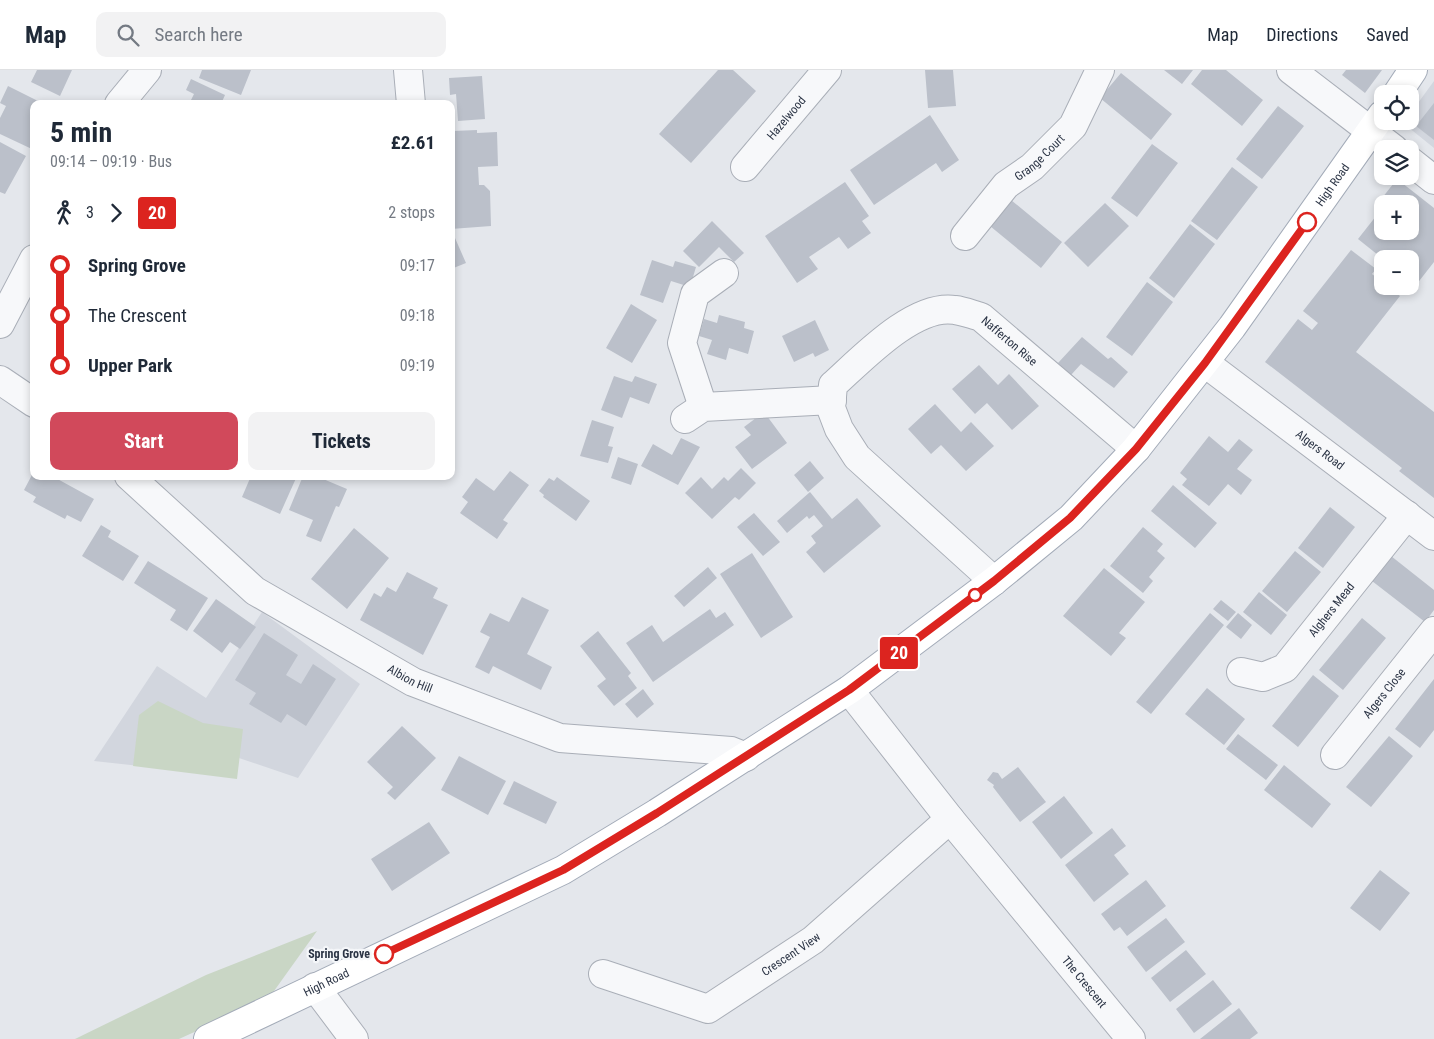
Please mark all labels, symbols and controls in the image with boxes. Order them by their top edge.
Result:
search box [96,12,446,57]
text: Map [25,21,66,49]
icon: search [114,21,142,49]
text: Search here [154,23,243,46]
text: Map [1207,24,1238,45]
text: Directions [1266,24,1338,45]
text: Saved [1366,24,1409,45]
map controls [1374,85,1419,295]
button: locate [1374,85,1419,130]
street label: Hazelwood [764,93,809,143]
text: 5 min [50,116,112,149]
text: £2.61 [391,131,435,154]
street label: Grange Court [1012,131,1068,184]
button: layers [1374,140,1419,185]
text: 09:14 – 09:19 · Bus [50,152,172,171]
street label: High Road [1313,161,1352,209]
button: + [1374,195,1419,240]
icon: walk [50,199,78,227]
icon: forward [102,199,130,227]
text: 20 [148,202,166,223]
text: 3 [86,203,94,222]
text: 2 stops [388,203,435,222]
unlabelled marker [1297,212,1317,232]
button: − [1374,250,1419,295]
text: Spring Grove [88,254,186,277]
text: 09:17 [400,256,435,275]
text: The Crescent [88,304,187,327]
text: 09:18 [400,306,435,325]
street label: Nafferton Rise [979,314,1040,369]
text: Upper Park [88,354,172,377]
text: 09:19 [400,356,435,375]
button: Start [50,412,238,470]
button: Tickets [248,412,435,470]
street label: Algers Road [1293,427,1347,473]
street label: Alghers Mead [1306,580,1357,640]
unlabelled marker [968,588,982,602]
line badge: 20 [876,637,922,669]
text: 20 [890,642,908,663]
street label: Albion Hill [385,662,435,696]
street label: Algers Close [1360,665,1409,721]
street label: Crescent View [759,930,823,979]
marker: Spring Grove [374,944,394,964]
place label: Spring Grove [308,947,370,961]
street label: The Crescent [1059,954,1110,1011]
street label: High Road [301,966,351,1000]

